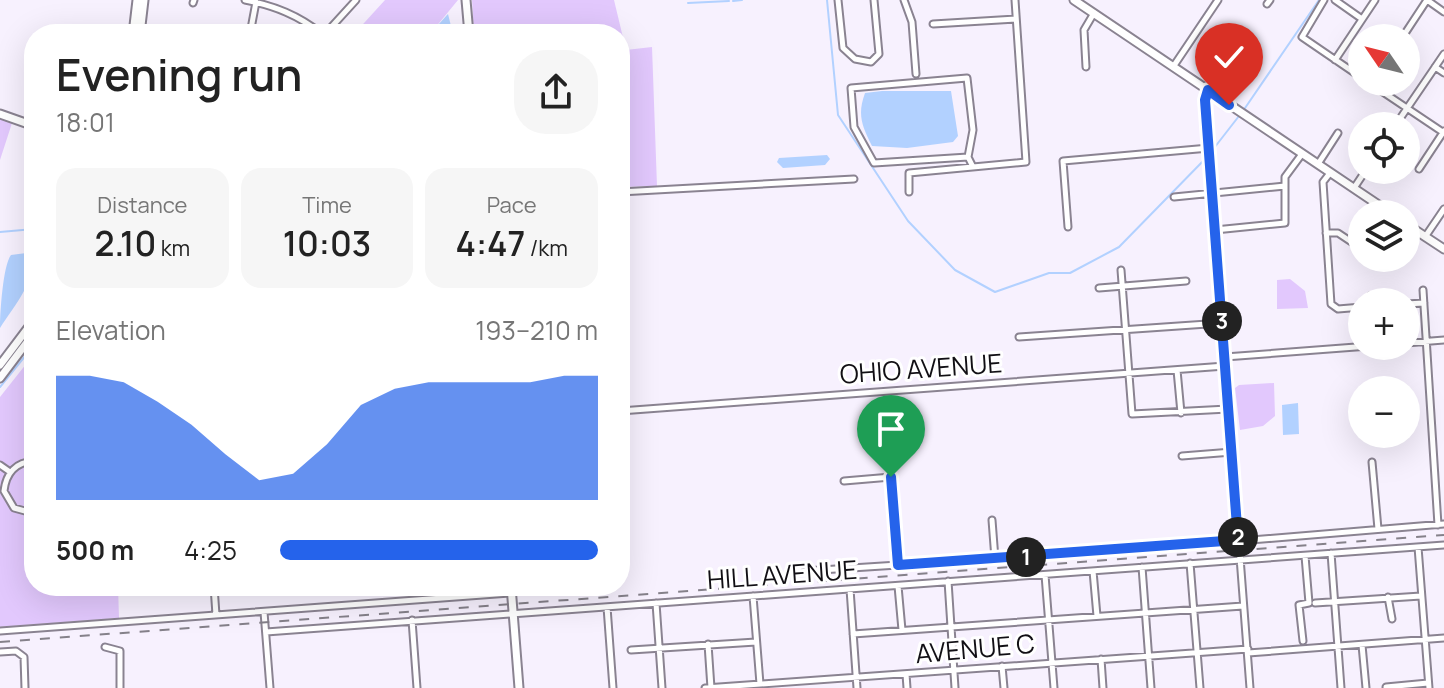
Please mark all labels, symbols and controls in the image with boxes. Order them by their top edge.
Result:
pin [1195,23,1263,105]
north arrow [1348,24,1420,96]
map controls [1348,24,1420,448]
icon: check [1207,35,1251,79]
text: Evening run [56,44,302,104]
button: share [514,50,598,134]
text: 18:01 [56,104,115,140]
button: locate [1348,112,1420,184]
text: Distance [97,190,187,220]
text: Time [302,190,352,220]
text: Pace [487,190,537,220]
button: layers [1348,200,1420,272]
text: 2.10 [94,220,156,266]
text: 10:03 [283,220,371,266]
text: 4:47 [455,220,525,266]
text: km [156,233,190,263]
text: /km [525,233,568,263]
button: + [1348,288,1420,360]
pin: 3 [1202,301,1242,341]
text: 3 [1216,306,1228,336]
text: Elevation [56,312,166,348]
text: 193–210 m [475,312,598,348]
street label: OHIO AVENUE [839,344,1003,392]
button: − [1348,376,1420,448]
pin [857,395,925,477]
icon: arrive [869,407,913,451]
pin: 2 [1218,517,1258,557]
text: 2 [1231,522,1245,552]
text: 500 m [56,532,134,568]
text: 4:25 [184,532,237,568]
pin: 1 [1006,537,1046,577]
text: 1 [1021,542,1031,572]
street label: HILL AVENUE [706,551,858,597]
street label: AVENUE C [914,625,1036,671]

